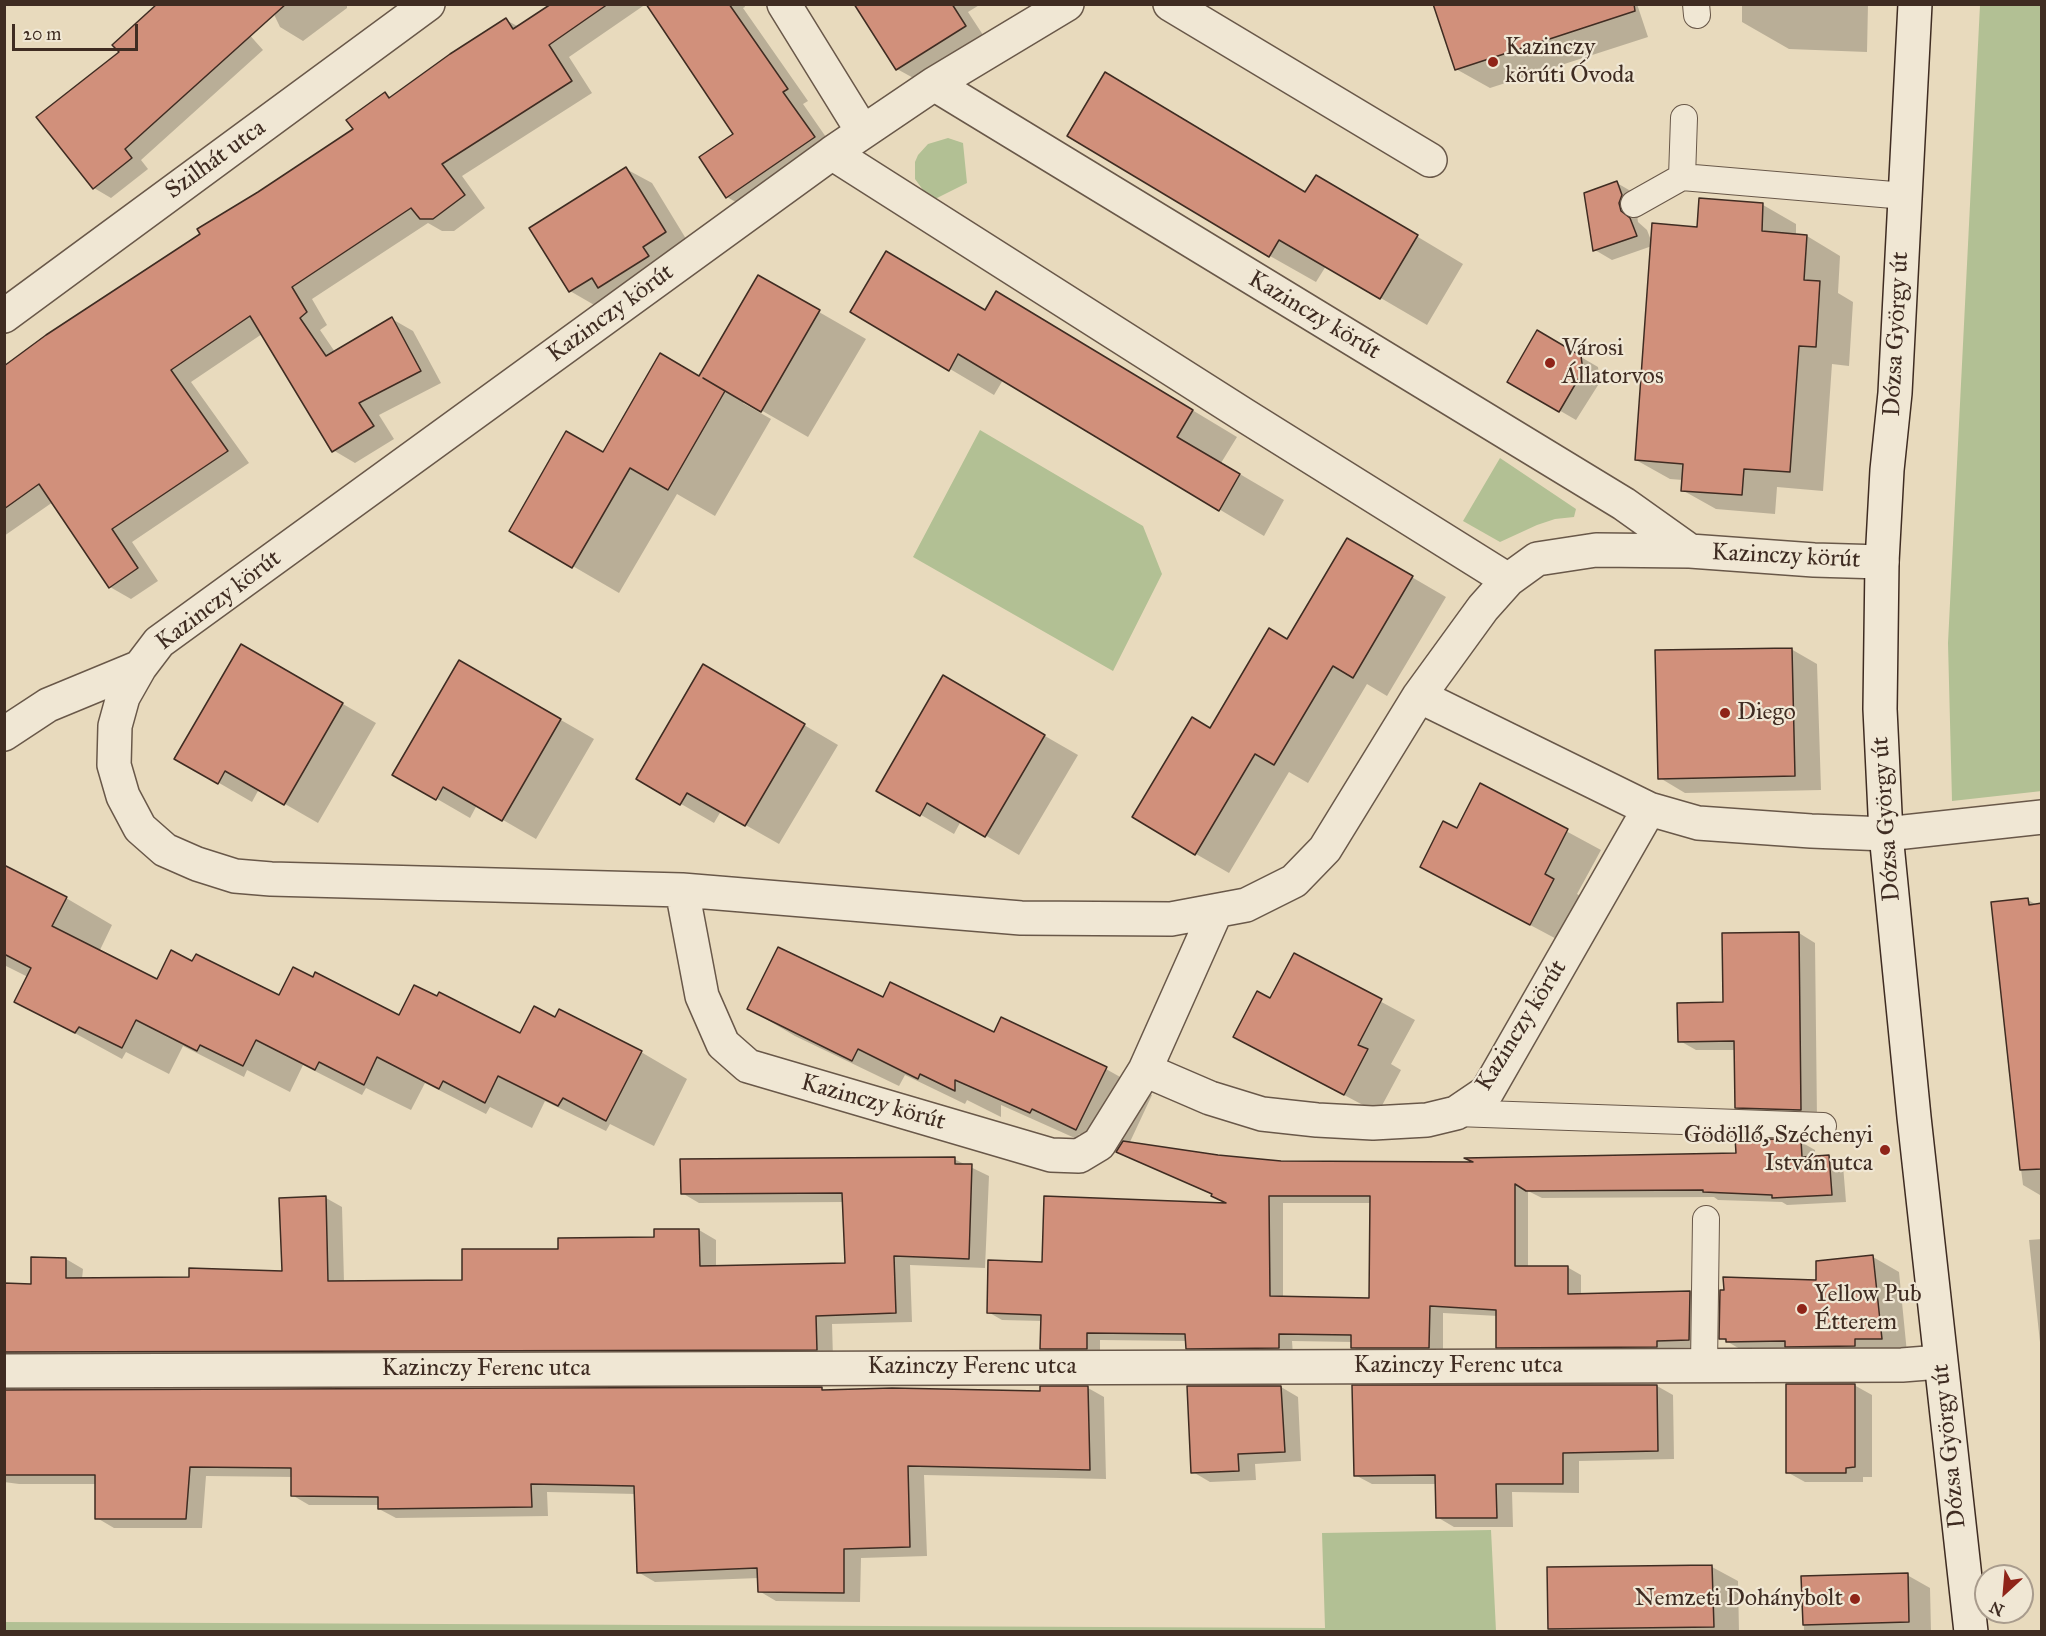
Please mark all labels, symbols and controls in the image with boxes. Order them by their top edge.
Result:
scale bar [15,12,141,50]
text: 20 m [23,23,61,45]
place label: Kazinczy körúti Óvoda [1505,34,1634,90]
marker: Kazinczy körúti Óvoda [1486,55,1500,69]
street label: Szilhát utca [160,114,272,206]
street label: Dózsa György út [1878,251,1916,417]
street label: Kazinczy körút [542,259,680,369]
street label: Kazinczy körút [1243,265,1385,367]
place label: Városi Állatorvos [1562,335,1664,391]
marker: Városi Állatorvos [1543,356,1557,370]
street label: Kazinczy körút [1711,539,1861,575]
street label: Kazinczy körút [151,545,287,657]
place label: Diego [1737,699,1796,727]
marker: Diego [1718,706,1732,720]
street label: Dózsa György út [1867,736,1907,902]
street label: Kazinczy körút [1470,955,1574,1097]
street label: Kazinczy körút [797,1069,949,1137]
place label: Gödöllő, Széchenyi István utca [1684,1122,1873,1178]
marker: Gödöllő, Széchenyi István utca [1878,1143,1892,1157]
place label: Yellow Pub Étterem [1814,1281,1922,1337]
marker: Yellow Pub Étterem [1795,1302,1809,1316]
street label: Kazinczy Ferenc utca [1353,1352,1563,1380]
street label: Kazinczy Ferenc utca [867,1353,1077,1381]
street label: Kazinczy Ferenc utca [381,1355,591,1383]
street label: Dózsa György út [1927,1362,1973,1530]
north arrow [1974,1564,2034,1624]
place label: Nemzeti Dohánybolt [1634,1585,1843,1613]
marker: Nemzeti Dohánybolt [1848,1592,1862,1606]
text: N [1987,1597,2007,1620]

